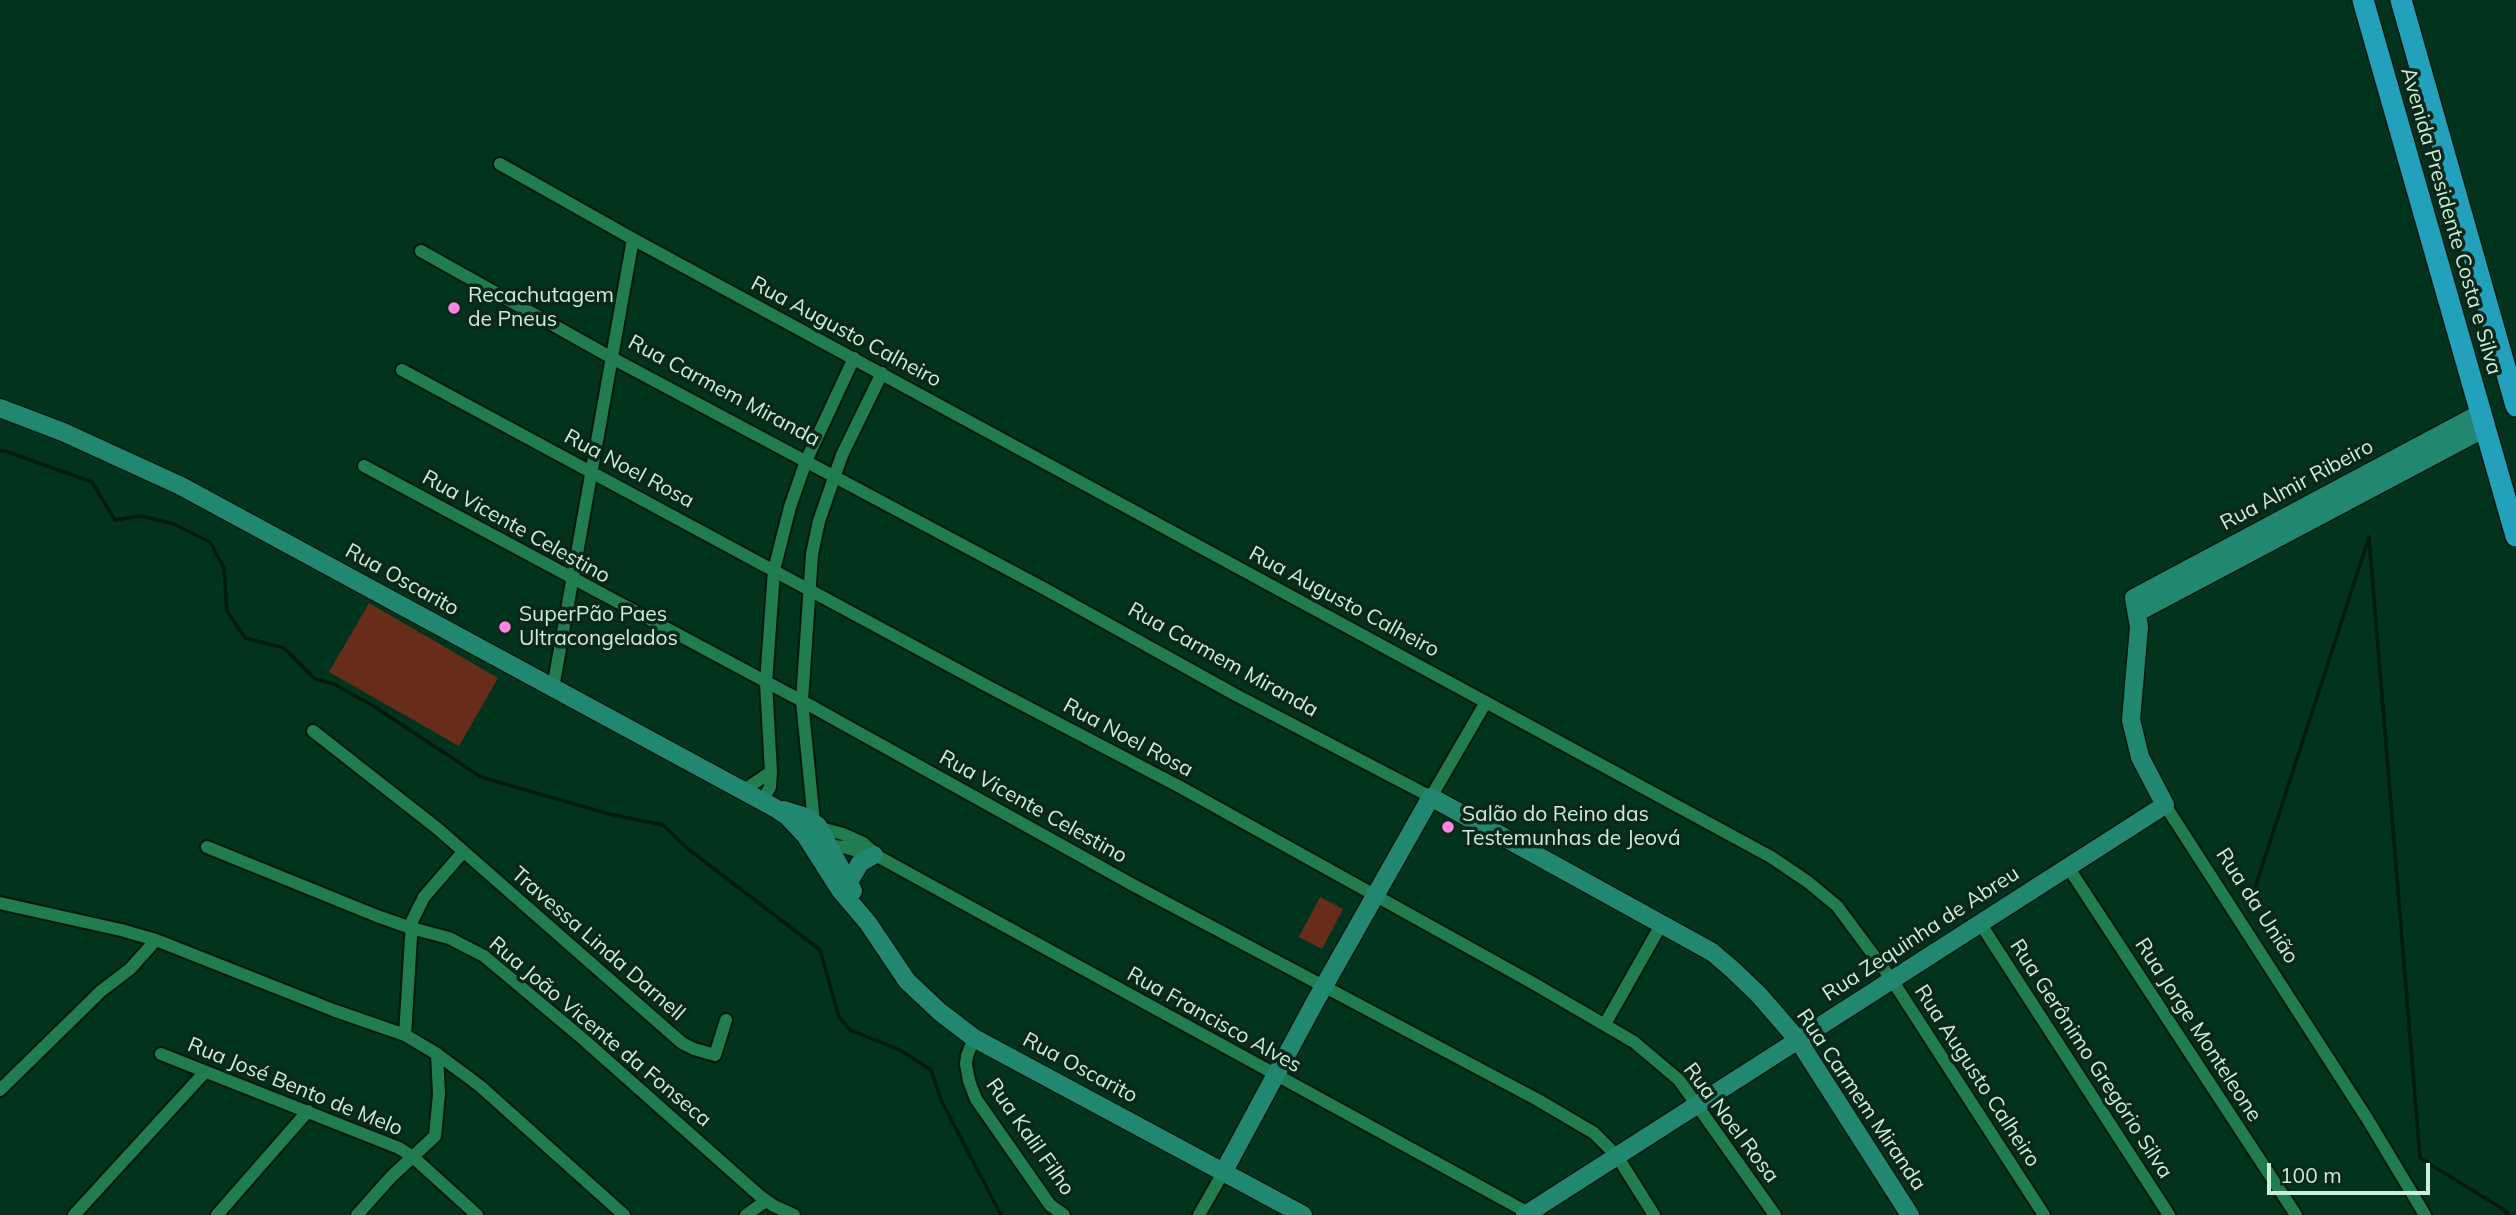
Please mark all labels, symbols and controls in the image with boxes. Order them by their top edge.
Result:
street label: Avenida Presidente Costa e Silva [2395,64,2507,378]
street label: Rua Augusto Calheiro [747,271,945,393]
place label: Recachutagem de Pneus [468,283,614,333]
marker: Recachutagem de Pneus [446,300,462,316]
street label: Rua Carmem Miranda [624,330,824,452]
street label: Rua Noel Rosa [560,424,698,514]
street label: Rua Almir Ribeiro [2216,434,2378,536]
street label: Rua Vicente Celestino [418,465,614,589]
street label: Rua Oscarito [341,538,463,622]
street label: Rua Augusto Calheiro [1245,541,1443,663]
street label: Rua Carmem Miranda [1124,597,1322,723]
place label: SuperPão Paes Ultracongelados [519,602,678,652]
marker: SuperPão Paes Ultracongelados [497,619,513,635]
street label: Rua Noel Rosa [1059,693,1197,783]
street label: Rua Vicente Celestino [935,745,1131,869]
place label: Salão do Reino das Testemunhas de Jeová [1462,802,1681,852]
marker: Salão do Reino das Testemunhas de Jeová [1440,819,1456,835]
street label: Rua da União [2210,844,2304,968]
street label: Rua Zequinha de Abreu [1818,861,2024,1007]
street label: Travessa Linda Darnell [506,862,690,1026]
street label: Rua João Vicente da Fonseca [484,932,716,1132]
street label: Rua Jorge Monteleone [2129,933,2267,1127]
street label: Rua Gerônimo Gregório Silva [2004,935,2178,1183]
street label: Rua Francisco Alves [1122,962,1306,1078]
street label: Rua Augusto Calheiro [1909,980,2045,1172]
street label: Rua Carmem Miranda [1791,1004,1931,1196]
street label: Rua Oscarito [1018,1027,1142,1109]
street label: Rua José Bento de Melo [184,1032,406,1142]
street label: Rua Noel Rosa [1678,1058,1784,1188]
street label: Rua Kalil Filho [980,1074,1080,1200]
scale bar [2271,1148,2434,1192]
text: 100 m [2280,1162,2342,1188]

